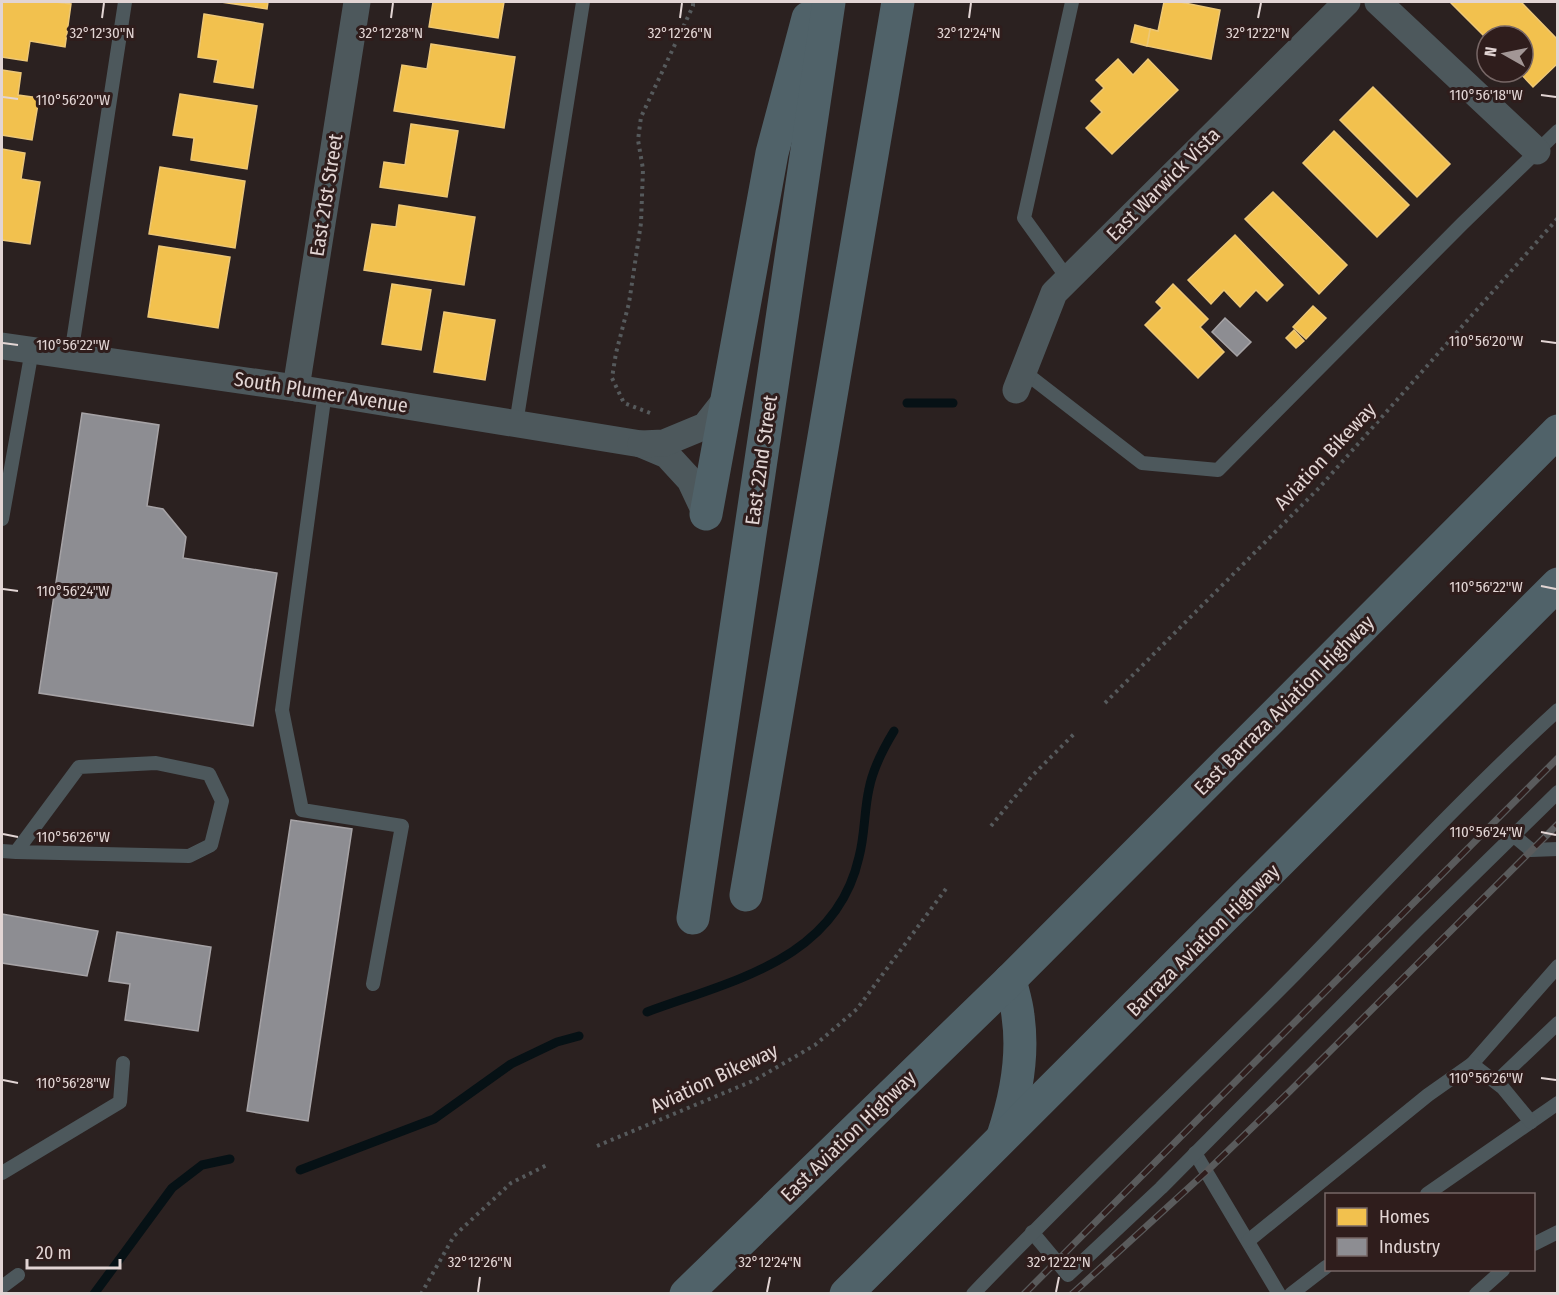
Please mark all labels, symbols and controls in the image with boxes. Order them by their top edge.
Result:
text: 32°12'30"N [70,24,135,42]
text: 32°12'28"N [359,24,423,42]
text: 32°12'26"N [648,24,712,42]
text: 32°12'24"N [937,24,1001,42]
text: 32°12'22"N [1226,24,1290,42]
north arrow [1475,24,1535,84]
text: N [1481,46,1501,58]
text: 110°56'18"W [1449,86,1523,104]
text: 110°56'20"W [36,91,110,109]
street label: East Warwick Vista [1101,122,1225,246]
street label: East 21st Street [304,132,348,258]
text: 110°56'20"W [1449,332,1523,350]
text: 110°56'22"W [36,336,110,354]
street label: South Plumer Avenue [232,366,410,418]
street label: East 22nd Street [740,393,782,527]
street label: Aviation Bikeway [1269,397,1381,515]
text: 110°56'22"W [1449,578,1523,596]
text: 110°56'24"W [36,582,110,600]
street label: East Barraza Aviation Highway [1189,610,1379,800]
text: 110°56'24"W [1449,823,1523,841]
text: 110°56'26"W [36,828,110,846]
street label: Barraza Aviation Highway [1122,859,1284,1021]
street label: Aviation Bikeway [646,1038,782,1118]
street label: East Aviation Highway [775,1065,921,1207]
text: 110°56'26"W [1449,1069,1523,1087]
text: 110°56'28"W [36,1074,110,1092]
legend [1325,1193,1535,1271]
text: Homes [1379,1206,1430,1228]
scale bar [27,1232,120,1270]
text: Industry [1379,1236,1440,1258]
text: 20 m [36,1242,71,1264]
text: 32°12'26"N [448,1253,512,1271]
text: 32°12'24"N [738,1253,802,1271]
text: 32°12'22"N [1027,1253,1091,1271]

